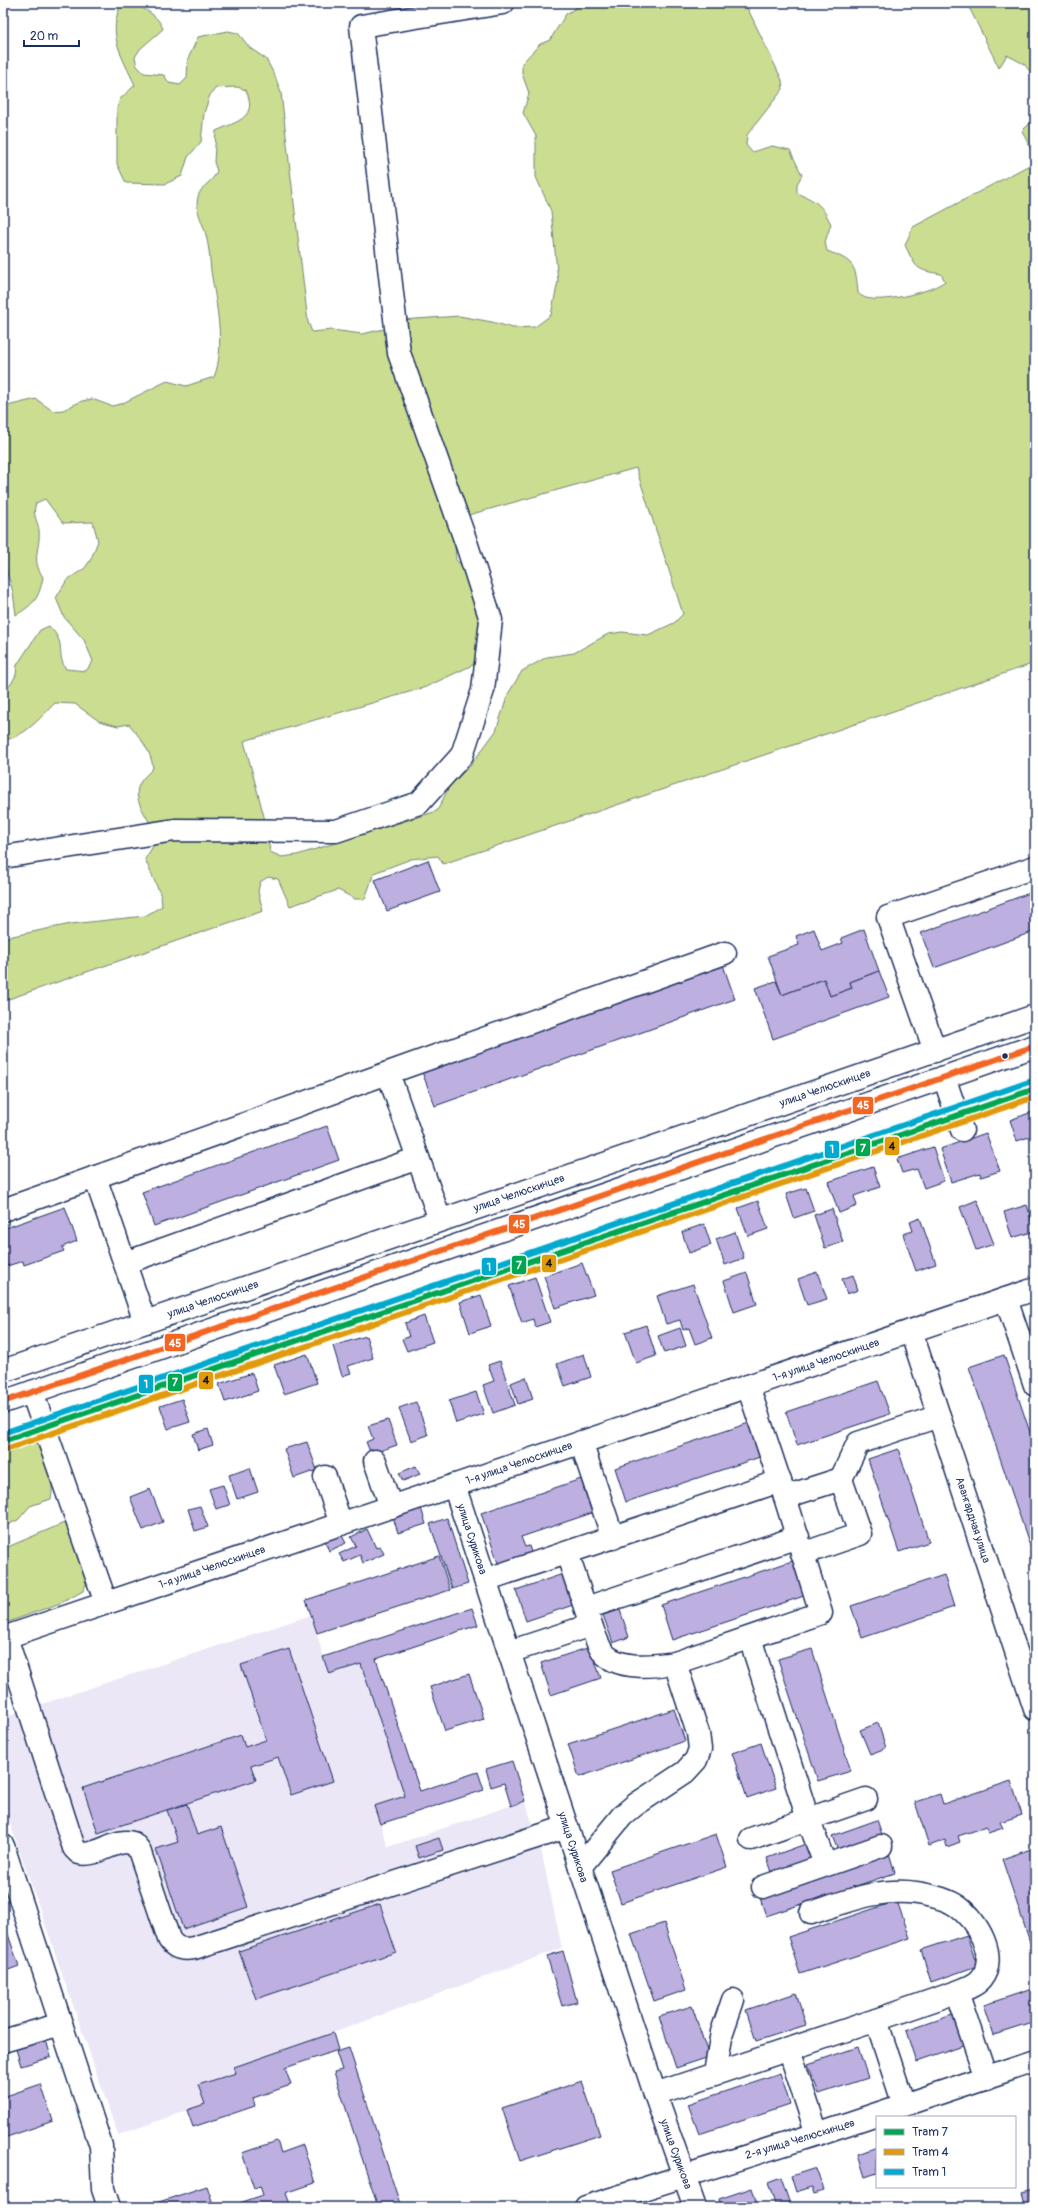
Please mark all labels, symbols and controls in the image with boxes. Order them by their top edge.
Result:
scale bar [24,22,79,48]
text: 20 m [30,29,59,44]
unlabelled marker [1000,1051,1010,1061]
street label: улица Челюскинцев [777,1066,872,1110]
line badge: 45 [852,1096,874,1115]
text: 45 [856,1099,869,1112]
line badge: 4 [884,1136,900,1156]
line badge: 7 [855,1138,871,1157]
line badge: 1 [824,1140,840,1159]
text: 4 [888,1140,896,1153]
text: 7 [860,1142,866,1155]
text: 1 [830,1143,834,1156]
street label: улица Челюскинцев [471,1171,566,1215]
line badge: 45 [508,1214,530,1234]
text: 45 [512,1218,525,1231]
line badge: 4 [541,1254,557,1273]
line badge: 7 [511,1255,527,1275]
line badge: 1 [481,1257,497,1276]
text: 4 [545,1257,553,1270]
text: 7 [516,1259,522,1272]
text: 1 [487,1261,491,1274]
street label: улица Челюскинцев [165,1277,260,1321]
line badge: 45 [164,1333,186,1352]
street label: 1-я улица Челюскинцев [771,1336,881,1384]
text: 45 [168,1337,181,1350]
line badge: 4 [198,1371,214,1390]
line badge: 7 [167,1373,183,1392]
line badge: 1 [138,1374,154,1394]
text: 4 [202,1374,210,1387]
text: 7 [172,1376,178,1389]
text: 1 [144,1378,148,1391]
street label: 1-я улица Челюскинцев [464,1439,574,1487]
street label: Авангардная улица [953,1475,993,1565]
street label: улица Сурикова [454,1501,490,1576]
street label: 1-я улица Челюскинцев [157,1543,267,1591]
street label: улица Сурикова [555,1809,591,1884]
street label: улица Сурикова [657,2116,695,2191]
street label: 2-я улица Челюскинцев [744,2116,856,2162]
legend [876,2116,1016,2188]
text: Tram 7 [912,2125,948,2140]
text: Tram 4 [912,2145,948,2160]
text: Tram 1 [912,2165,946,2180]

